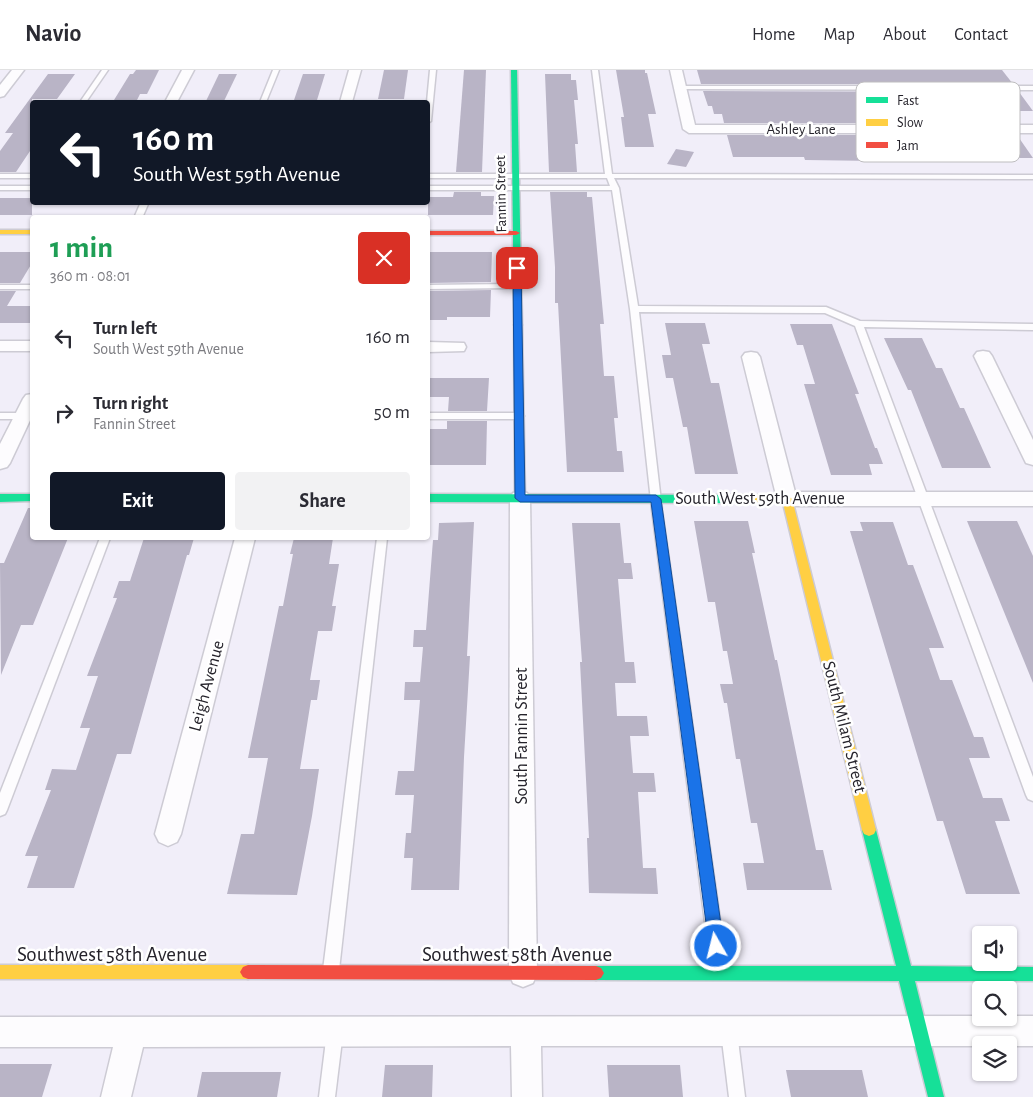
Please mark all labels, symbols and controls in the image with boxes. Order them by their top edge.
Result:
text: Navio [25,22,81,46]
text: Home [752,26,795,44]
text: Map [823,26,855,44]
text: About [883,26,926,44]
text: Contact [954,26,1008,44]
legend [856,82,1020,162]
text: Fast [897,94,919,108]
text: Slow [897,116,924,130]
icon: left [50,120,115,185]
text: 160 m [133,122,214,157]
street label: Ashley Lane [766,122,836,137]
text: Jam [897,139,919,153]
street label: Fannin Street [493,155,509,233]
text: South West 59th Avenue [133,163,340,185]
button: close [358,232,410,284]
text: 1 min [50,233,113,263]
pin [496,247,538,289]
icon: arrive [503,254,531,282]
text: 360 m · 08:01 [50,268,131,284]
text: Turn left [93,319,157,338]
icon: left [50,324,78,352]
text: 160 m [366,328,410,347]
text: South West 59th Avenue [93,341,244,357]
text: Turn right [93,394,168,413]
icon: right [50,399,78,427]
text: 50 m [374,403,410,422]
text: Fannin Street [93,416,176,432]
button: Exit [50,472,225,530]
button: Share [235,472,410,530]
street label: South West 59th Avenue [675,490,845,508]
street label: Leigh Avenue [186,639,228,733]
street label: South Milam Street [819,659,869,795]
street label: South Fannin Street [513,667,531,805]
position arrow [689,919,741,971]
map controls [972,926,1017,1081]
button: sound [972,926,1017,971]
street label: Southwest 58th Avenue [17,944,207,965]
street label: Southwest 58th Avenue [422,944,612,965]
button: search [972,981,1017,1026]
button: layers [972,1036,1017,1081]

